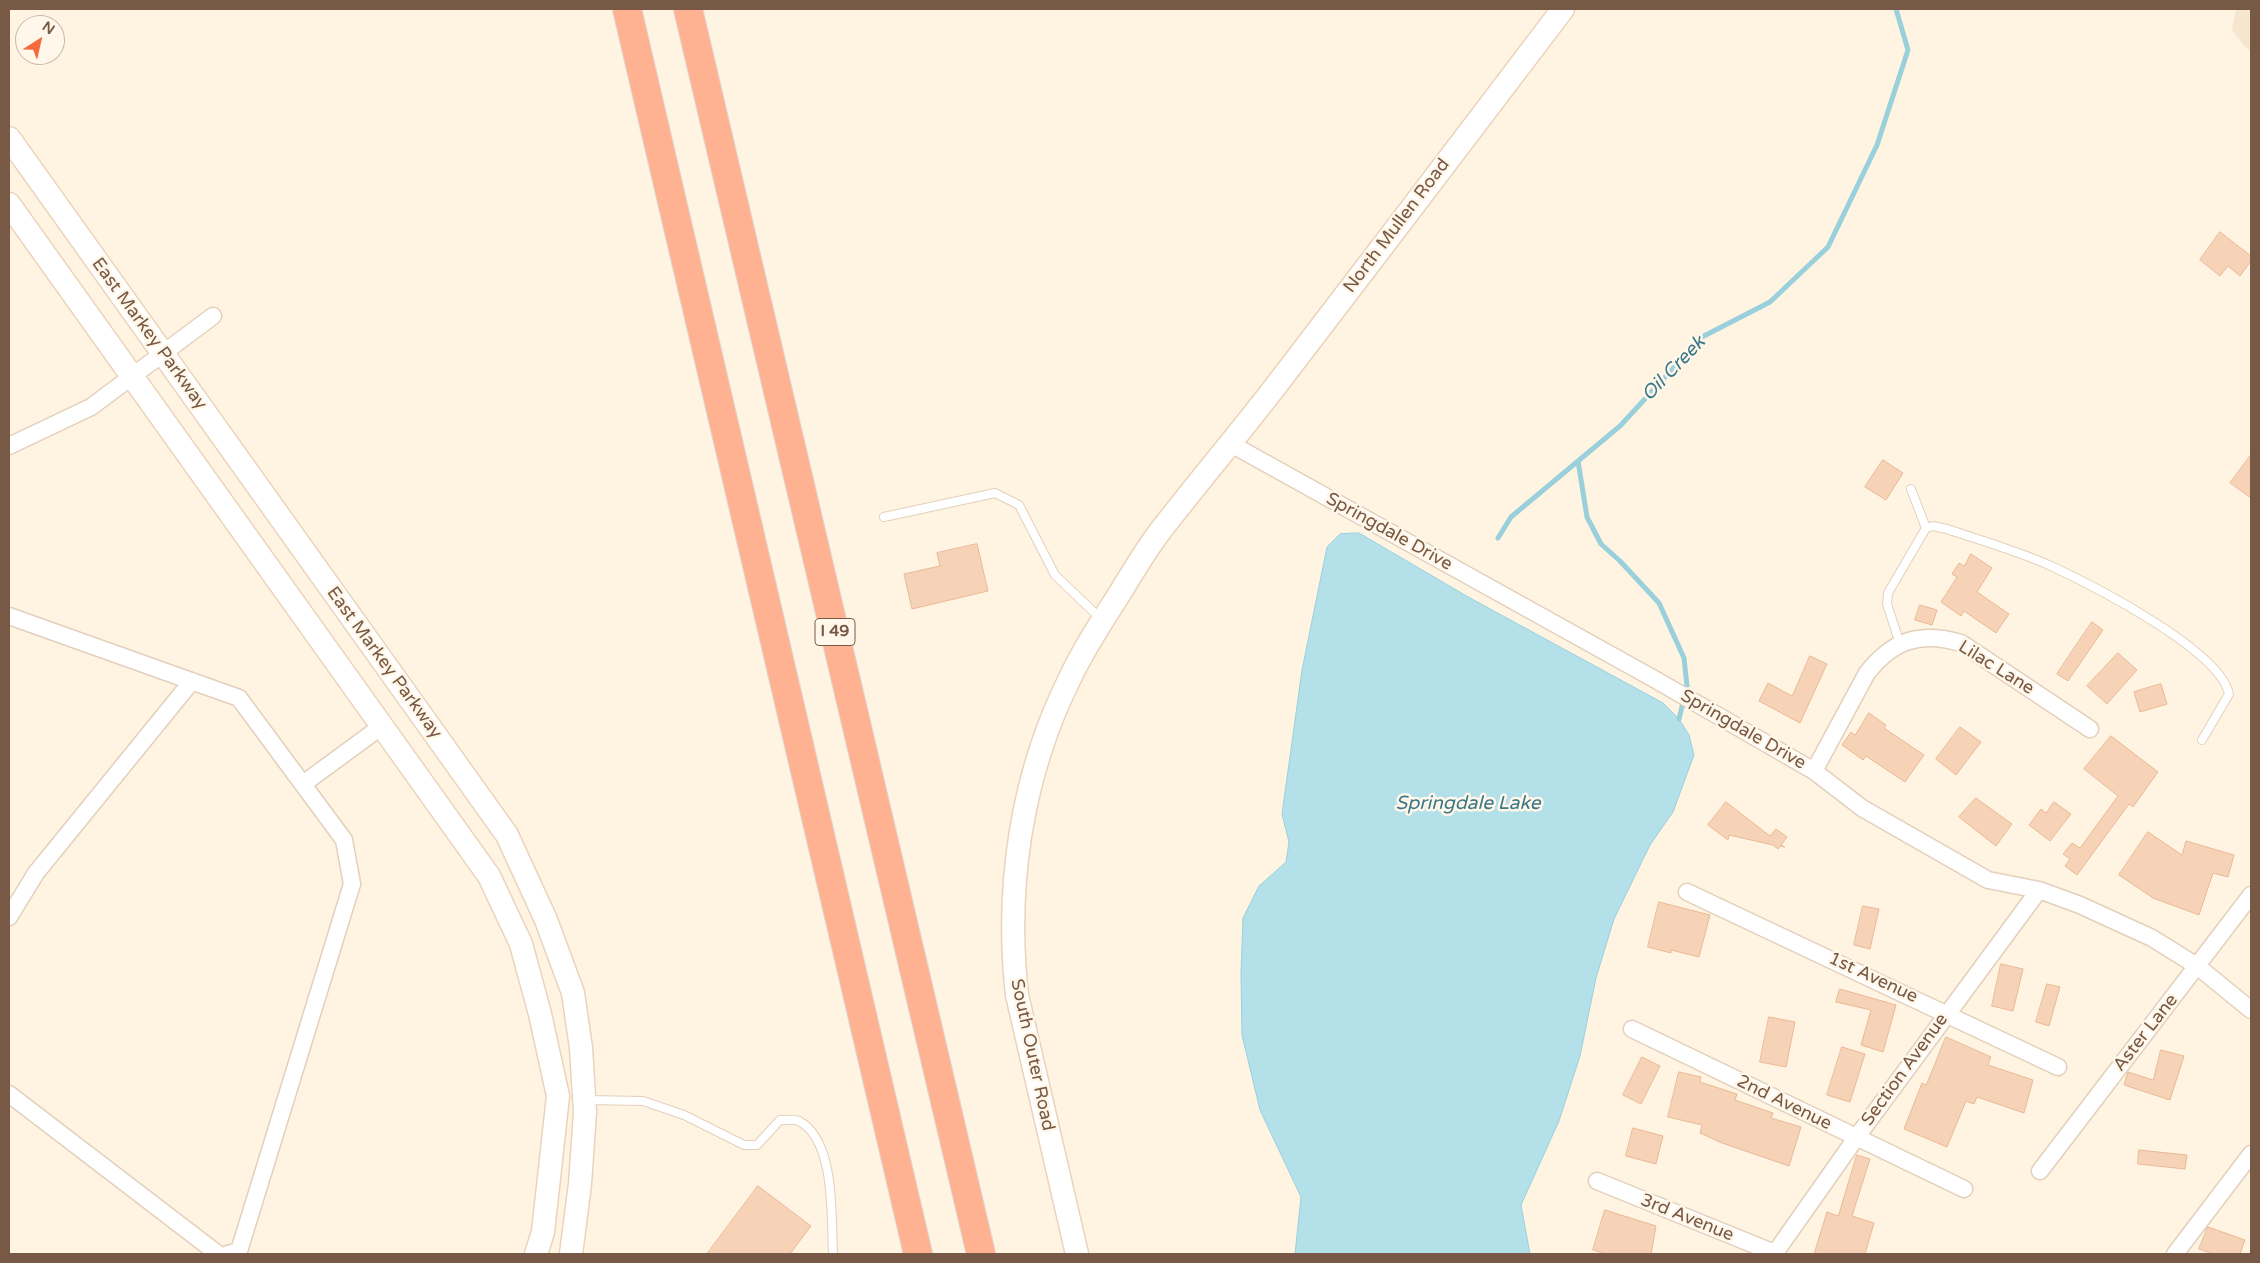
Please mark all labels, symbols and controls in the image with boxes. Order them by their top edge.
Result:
north arrow [15,15,65,65]
text: N [39,18,58,38]
street label: North Mullen Road [1339,155,1455,297]
street label: East Markey Parkway [87,254,211,414]
water label: Oil Creek [1637,332,1711,406]
street label: Springdale Drive [1322,488,1456,576]
street label: East Markey Parkway [322,583,446,743]
road number: I 49 [815,618,855,646]
street label: Lilac Lane [1954,636,2038,700]
street label: Springdale Drive [1676,685,1810,775]
water label: Springdale Lake [1396,793,1540,815]
street label: 1st Avenue [1825,948,1921,1008]
street label: South Outer Road [1005,977,1059,1133]
street label: Aster Lane [2109,990,2183,1076]
street label: Section Avenue [1857,1010,1953,1130]
street label: 2nd Avenue [1733,1071,1835,1135]
street label: 3rd Avenue [1637,1190,1737,1246]

